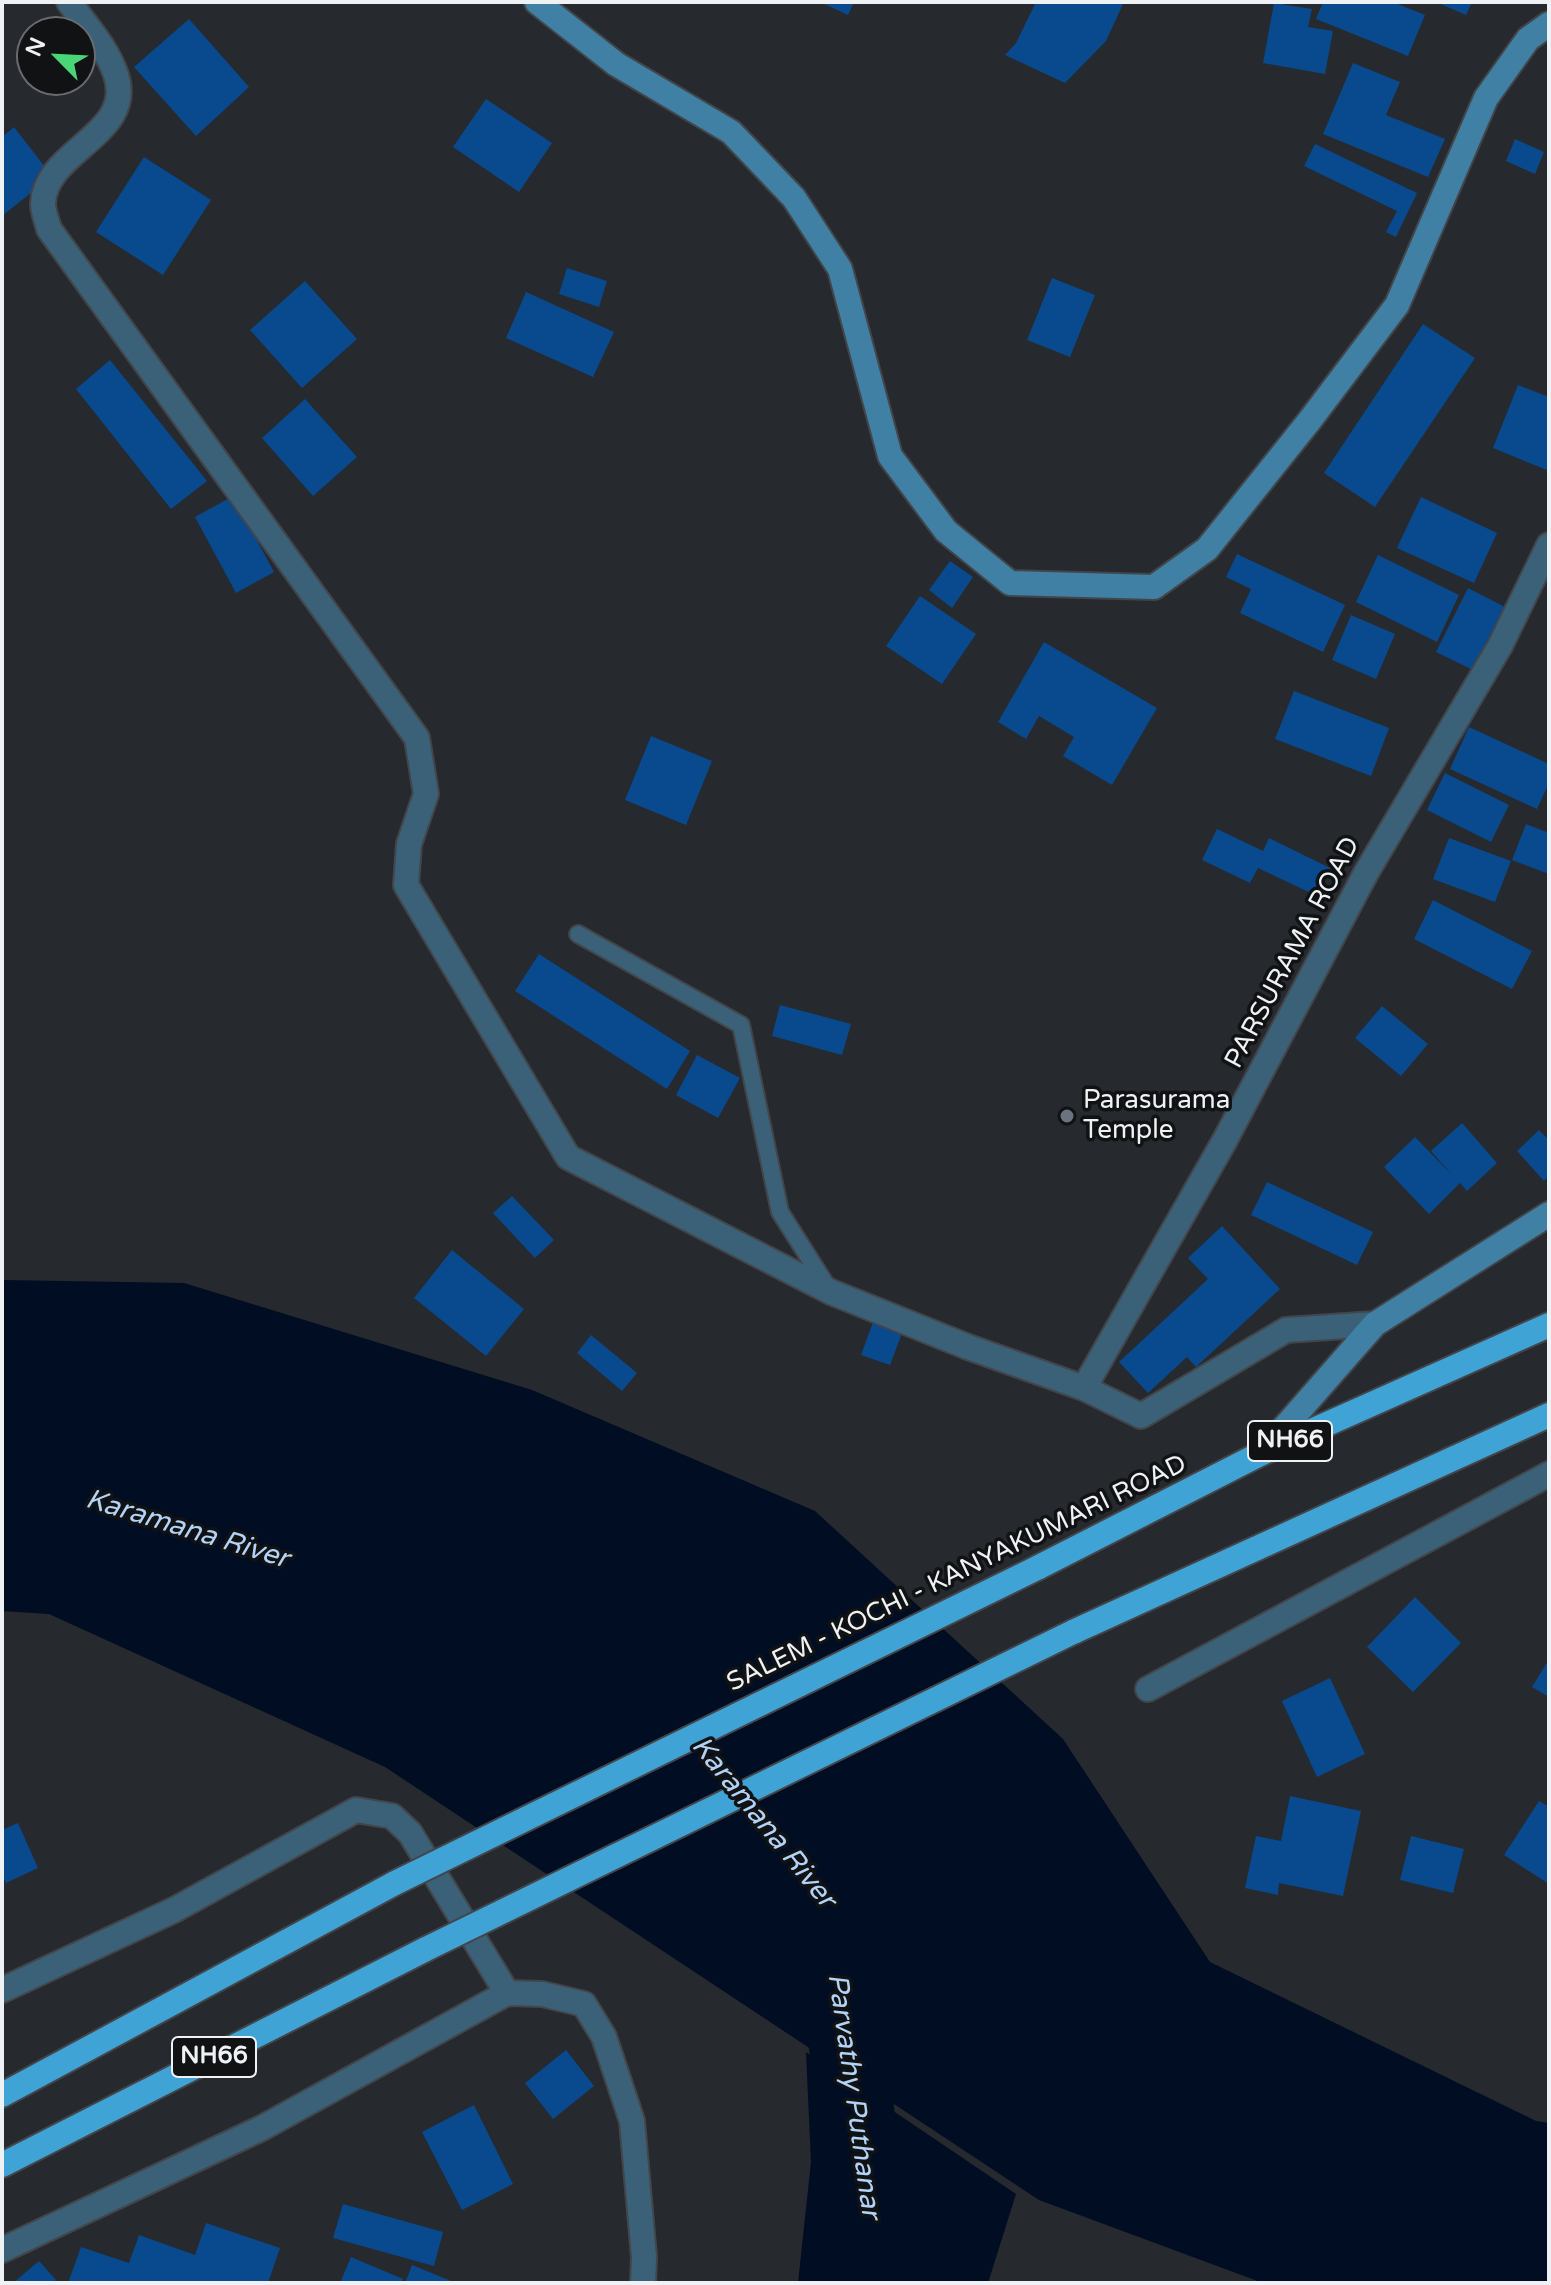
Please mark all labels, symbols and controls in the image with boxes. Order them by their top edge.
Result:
north arrow [16,16,96,96]
text: N [20,34,51,60]
street label: PARSURAMA ROAD [1219,832,1367,1074]
place label: Parasurama Temple [1083,1085,1230,1146]
marker: Parasurama Temple [1058,1107,1076,1125]
road number: NH66 [1248,1421,1332,1461]
street label: SALEM - KOCHI - KANYAKUMARI ROAD [722,1449,1192,1699]
water label: Karamana River [81,1483,293,1577]
water label: Karamana River [684,1731,842,1915]
water label: Parvathy Puthanar [819,1971,887,2221]
road number: NH66 [172,2037,256,2077]

